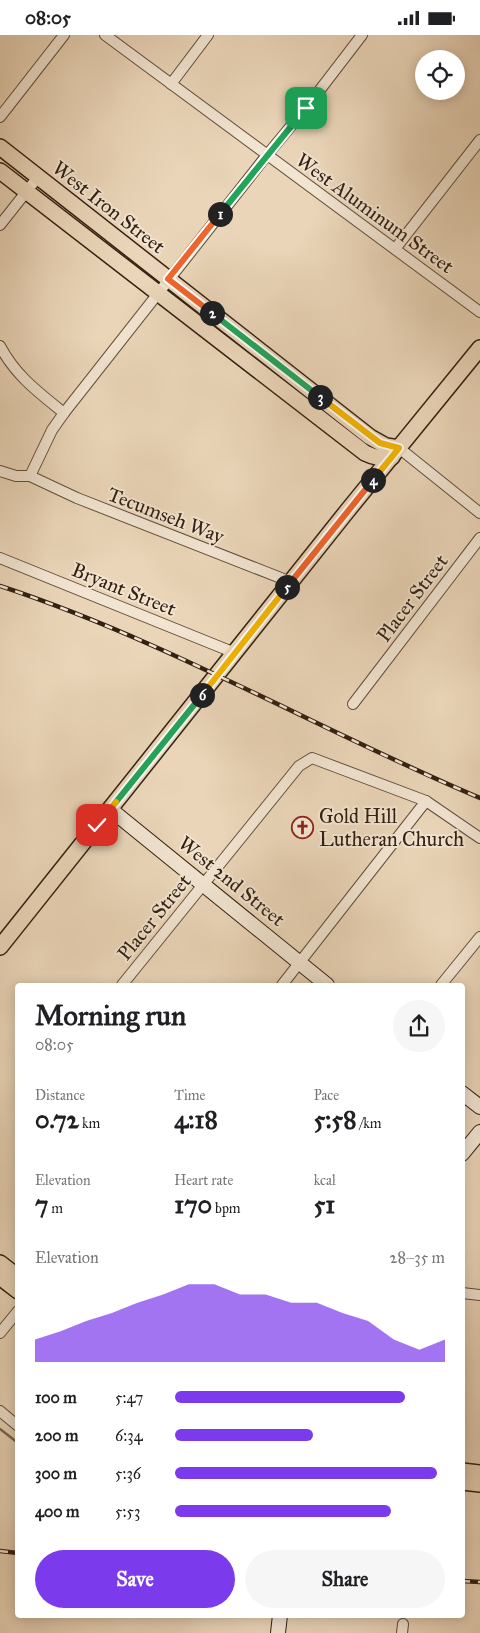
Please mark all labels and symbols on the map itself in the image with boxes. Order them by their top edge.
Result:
pin [285,87,327,129]
street label: West Aluminum Street [291,148,459,278]
street label: West Iron Street [48,156,170,258]
pin: 1 [208,201,232,227]
pin: 2 [200,301,224,325]
pin: 3 [308,385,332,409]
pin: 4 [360,467,386,493]
street label: Tecumseh Way [104,482,228,548]
street label: Placer Street [371,549,453,647]
street label: Bryant Street [68,557,180,621]
pin: 5 [274,575,300,599]
pin: 6 [190,683,214,707]
pin [76,804,118,846]
place label: Gold Hill Lutheran Church [319,804,464,851]
church icon: Gold Hill Lutheran Church [291,816,315,840]
street label: West 2nd Street [174,831,290,931]
street label: Placer Street [112,869,196,965]

